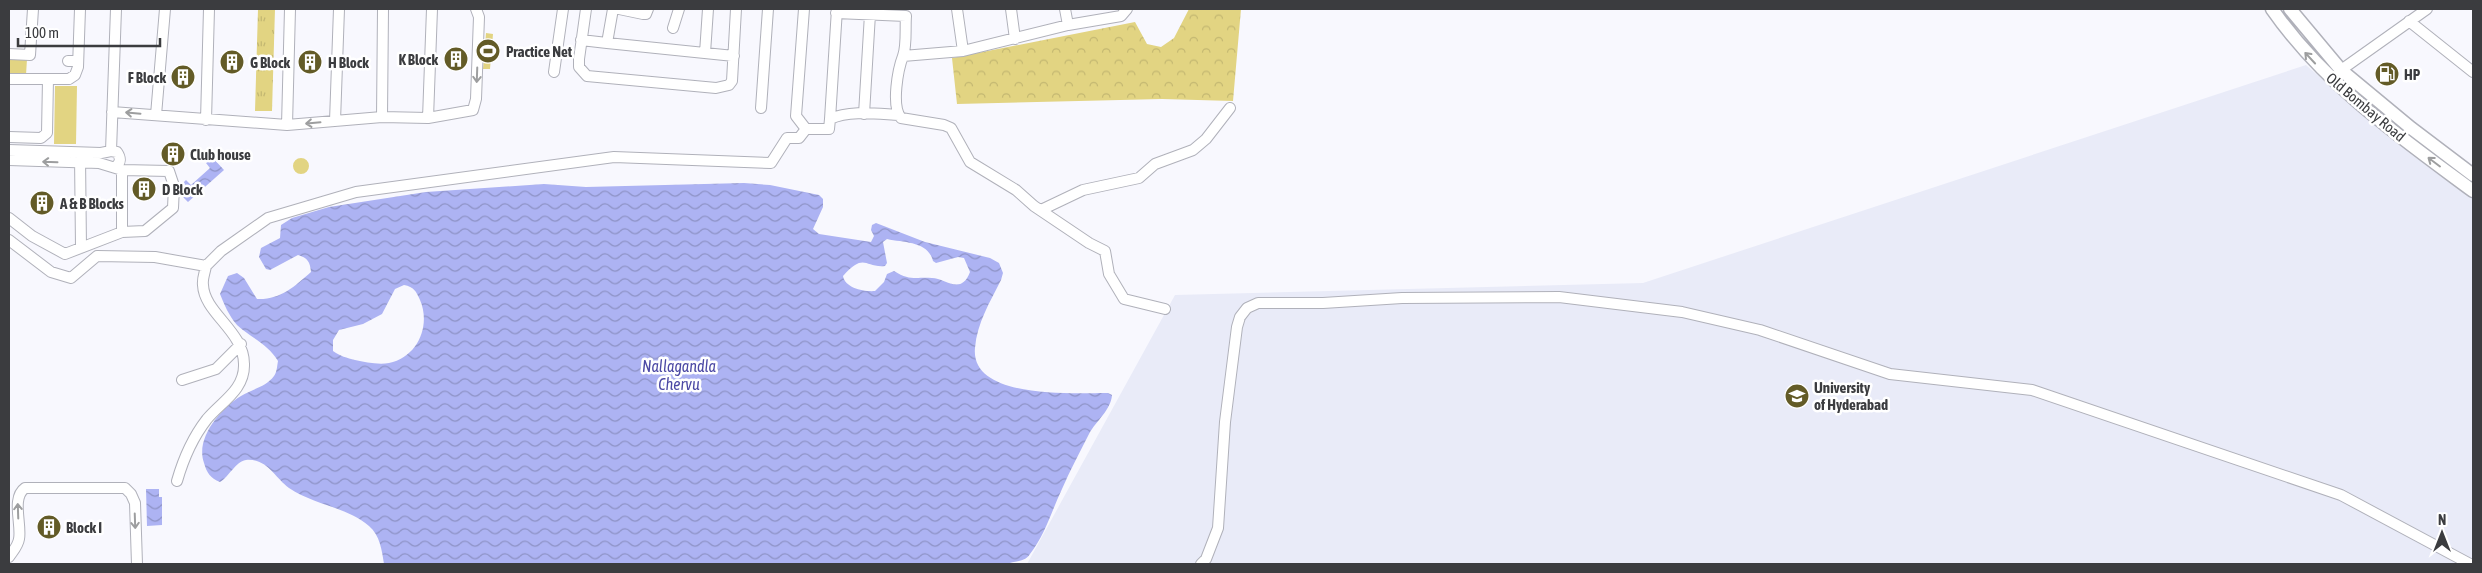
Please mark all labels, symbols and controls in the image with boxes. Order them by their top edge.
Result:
scale bar [18,15,160,47]
text: 100 m [25,24,59,41]
sports icon: Practice Net [475,38,501,64]
place label: Practice Net [506,43,573,60]
building icon: K Block [443,46,469,72]
building icon: G Block [219,49,245,75]
building icon: H Block [297,49,323,75]
place label: K Block [398,51,438,68]
one-way arrow [2304,51,2316,64]
place label: G Block [250,54,291,71]
place label: H Block [328,54,369,71]
fuel station icon: HP [2374,61,2400,87]
building icon: F Block [170,64,196,90]
one-way arrow [472,66,482,82]
place label: HP [2404,66,2421,83]
place label: F Block [128,69,166,86]
street label: Old Bombay Road [2323,69,2409,145]
one-way arrow [126,109,142,118]
one-way arrow [305,119,321,128]
building icon: Club house [160,141,186,167]
place label: Club house [190,146,251,163]
one-way arrow [42,157,58,166]
one-way arrow [2427,157,2441,167]
building icon: D Block [131,176,157,202]
place label: D Block [162,181,203,198]
building icon: A & B Blocks [29,190,55,216]
place label: A & B Blocks [59,195,125,212]
water label: Nallagandla Chervu [642,357,717,393]
place label: University of Hyderabad [1814,379,1888,413]
school or university icon: University of Hyderabad [1784,383,1810,409]
one-way arrow [14,503,23,519]
north arrow [2417,508,2467,558]
text: N [2438,512,2446,528]
one-way arrow [131,513,140,529]
building icon: Block I [36,514,62,540]
place label: Block I [66,519,102,536]

